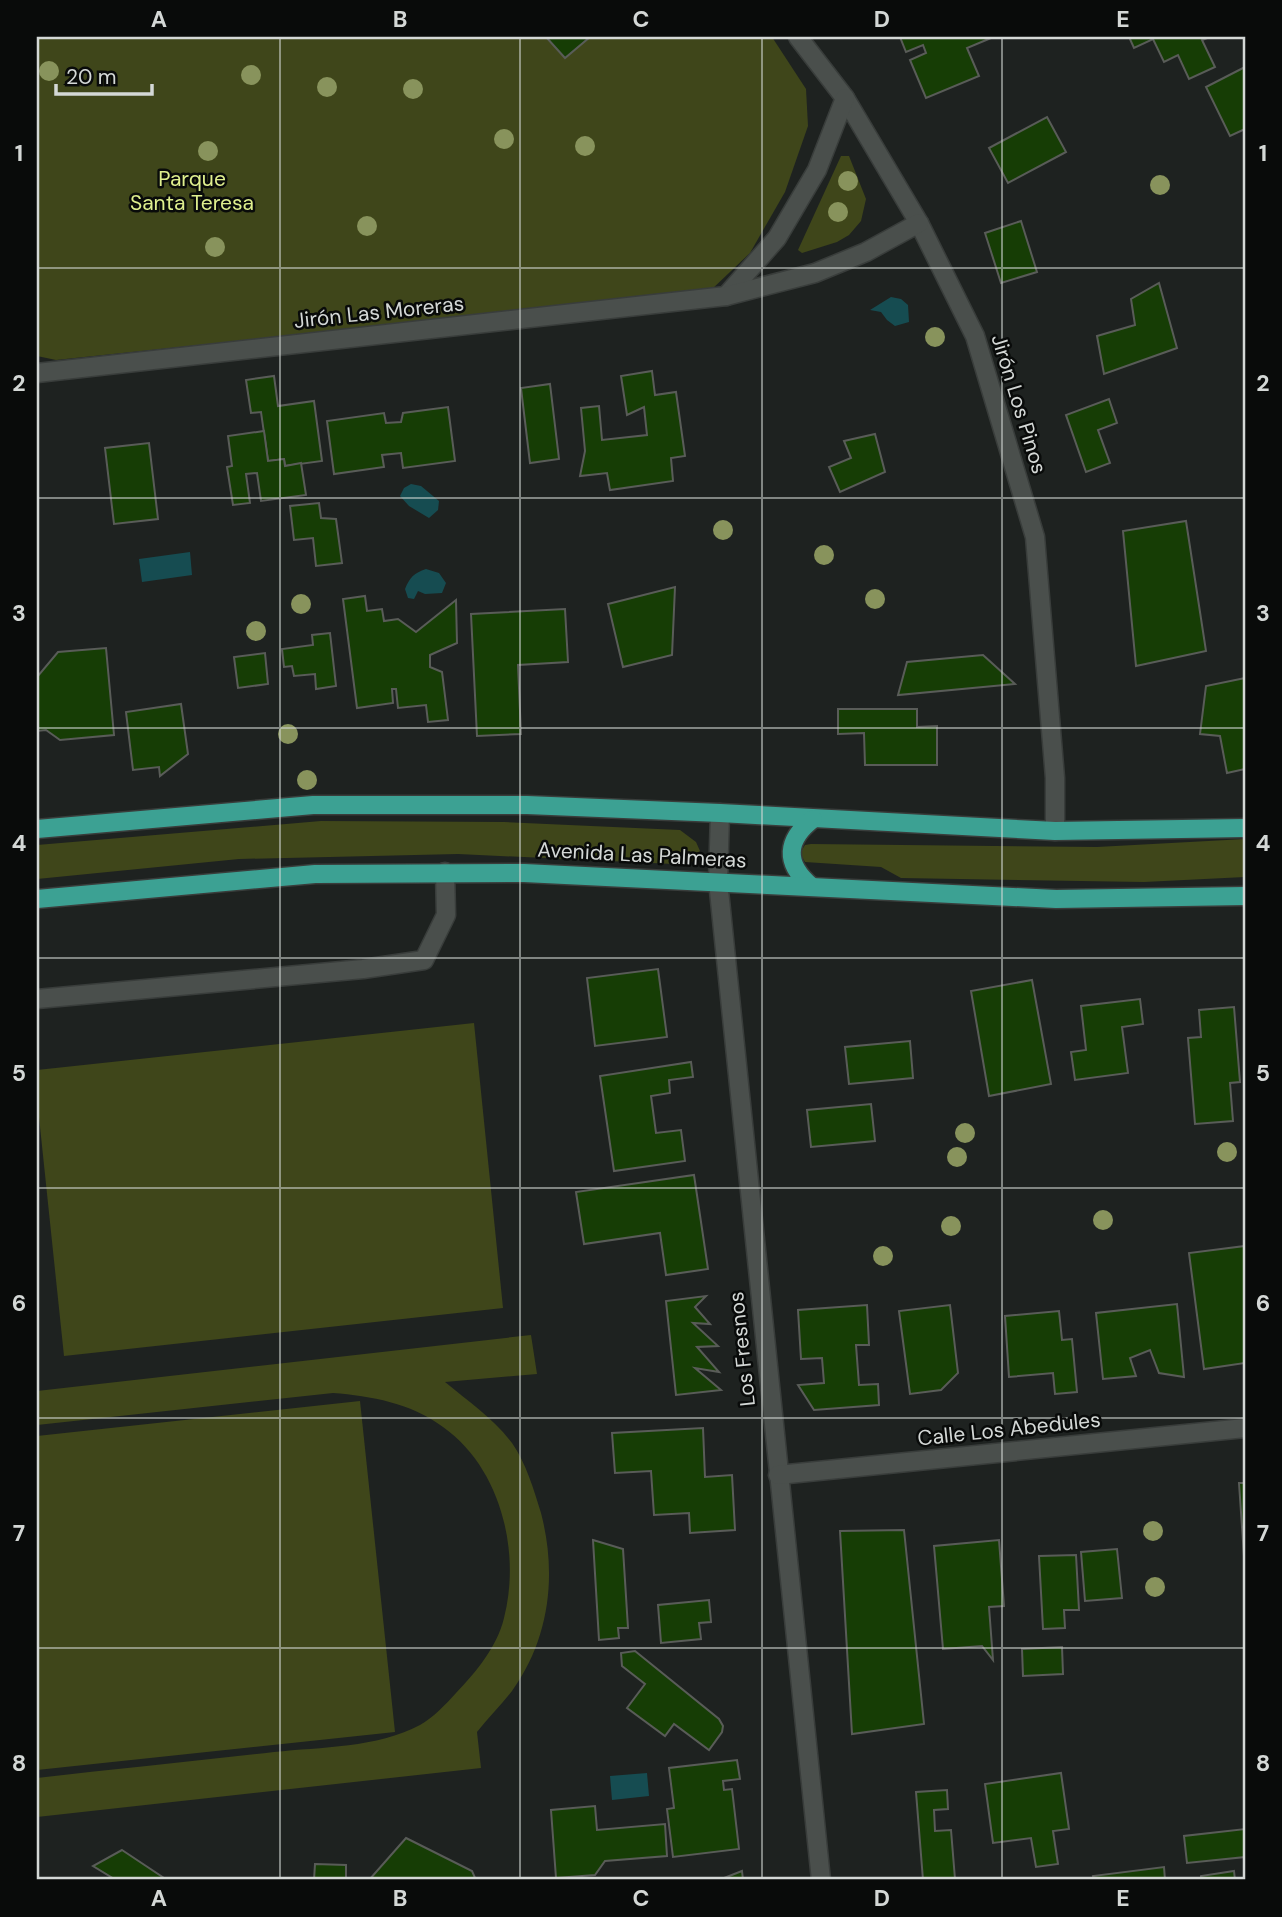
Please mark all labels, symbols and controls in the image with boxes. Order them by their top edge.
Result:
text: A [151,4,167,34]
text: B [393,4,407,34]
text: C [633,4,649,34]
text: D [874,4,890,34]
text: E [1116,4,1130,34]
scale bar [56,52,152,96]
text: 20 m [66,63,117,91]
text: 1 [15,138,23,168]
text: 1 [1259,138,1267,168]
park label: Parque Santa Teresa [130,165,254,217]
street label: Jirón Las Moreras [293,289,465,335]
street label: Jirón Los Pinos [984,331,1054,477]
text: 2 [12,368,26,398]
text: 2 [1256,368,1270,398]
text: 3 [12,598,26,628]
text: 3 [1256,598,1270,628]
text: 4 [12,828,27,858]
text: 4 [1256,828,1271,858]
street label: Avenida Las Palmeras [537,836,747,874]
text: 5 [12,1058,26,1088]
text: 5 [1256,1058,1270,1088]
text: 6 [12,1288,26,1318]
text: 6 [1256,1288,1270,1318]
street label: Los Fresnos [722,1290,762,1408]
street label: Calle Los Abedules [916,1405,1102,1453]
text: 7 [13,1518,25,1548]
text: 7 [1257,1518,1269,1548]
text: 8 [12,1748,26,1778]
text: 8 [1256,1748,1270,1778]
text: A [151,1883,167,1913]
text: B [393,1883,407,1913]
text: C [633,1883,649,1913]
text: D [874,1883,890,1913]
text: E [1116,1883,1130,1913]

